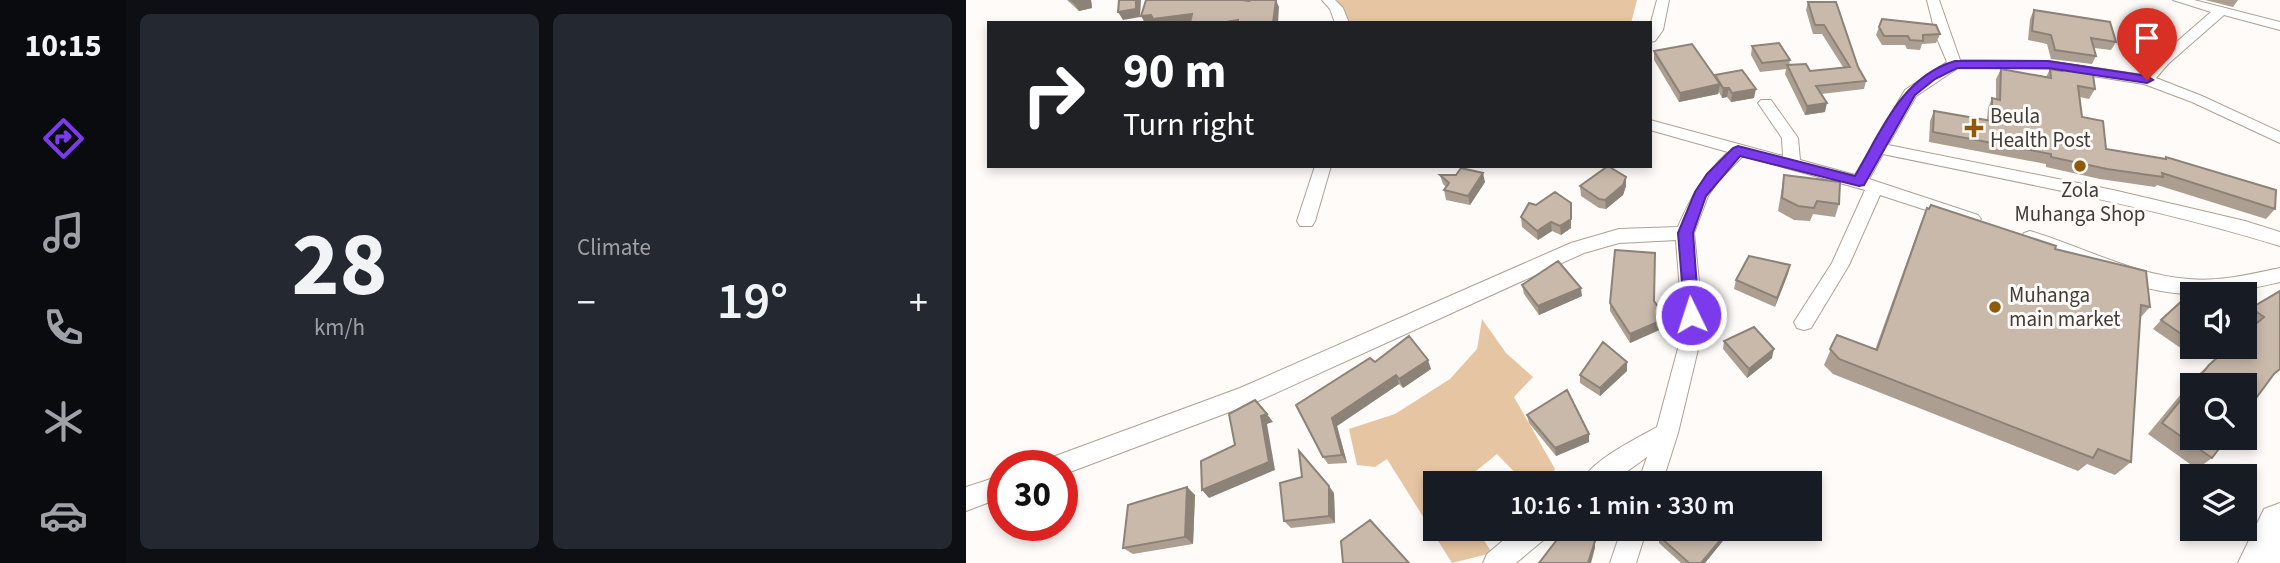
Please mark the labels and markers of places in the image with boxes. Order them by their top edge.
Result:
pin [2117,8,2177,80]
place label: Beula Health Post [1990,101,2091,155]
marker: Beula Health Post [1964,118,1984,138]
marker: Zola Muhanga Shop [2072,158,2088,174]
place label: Zola Muhanga Shop [2015,175,2145,229]
place label: Muhanga main market [2009,280,2120,334]
marker: Muhanga main market [1987,299,2003,315]

